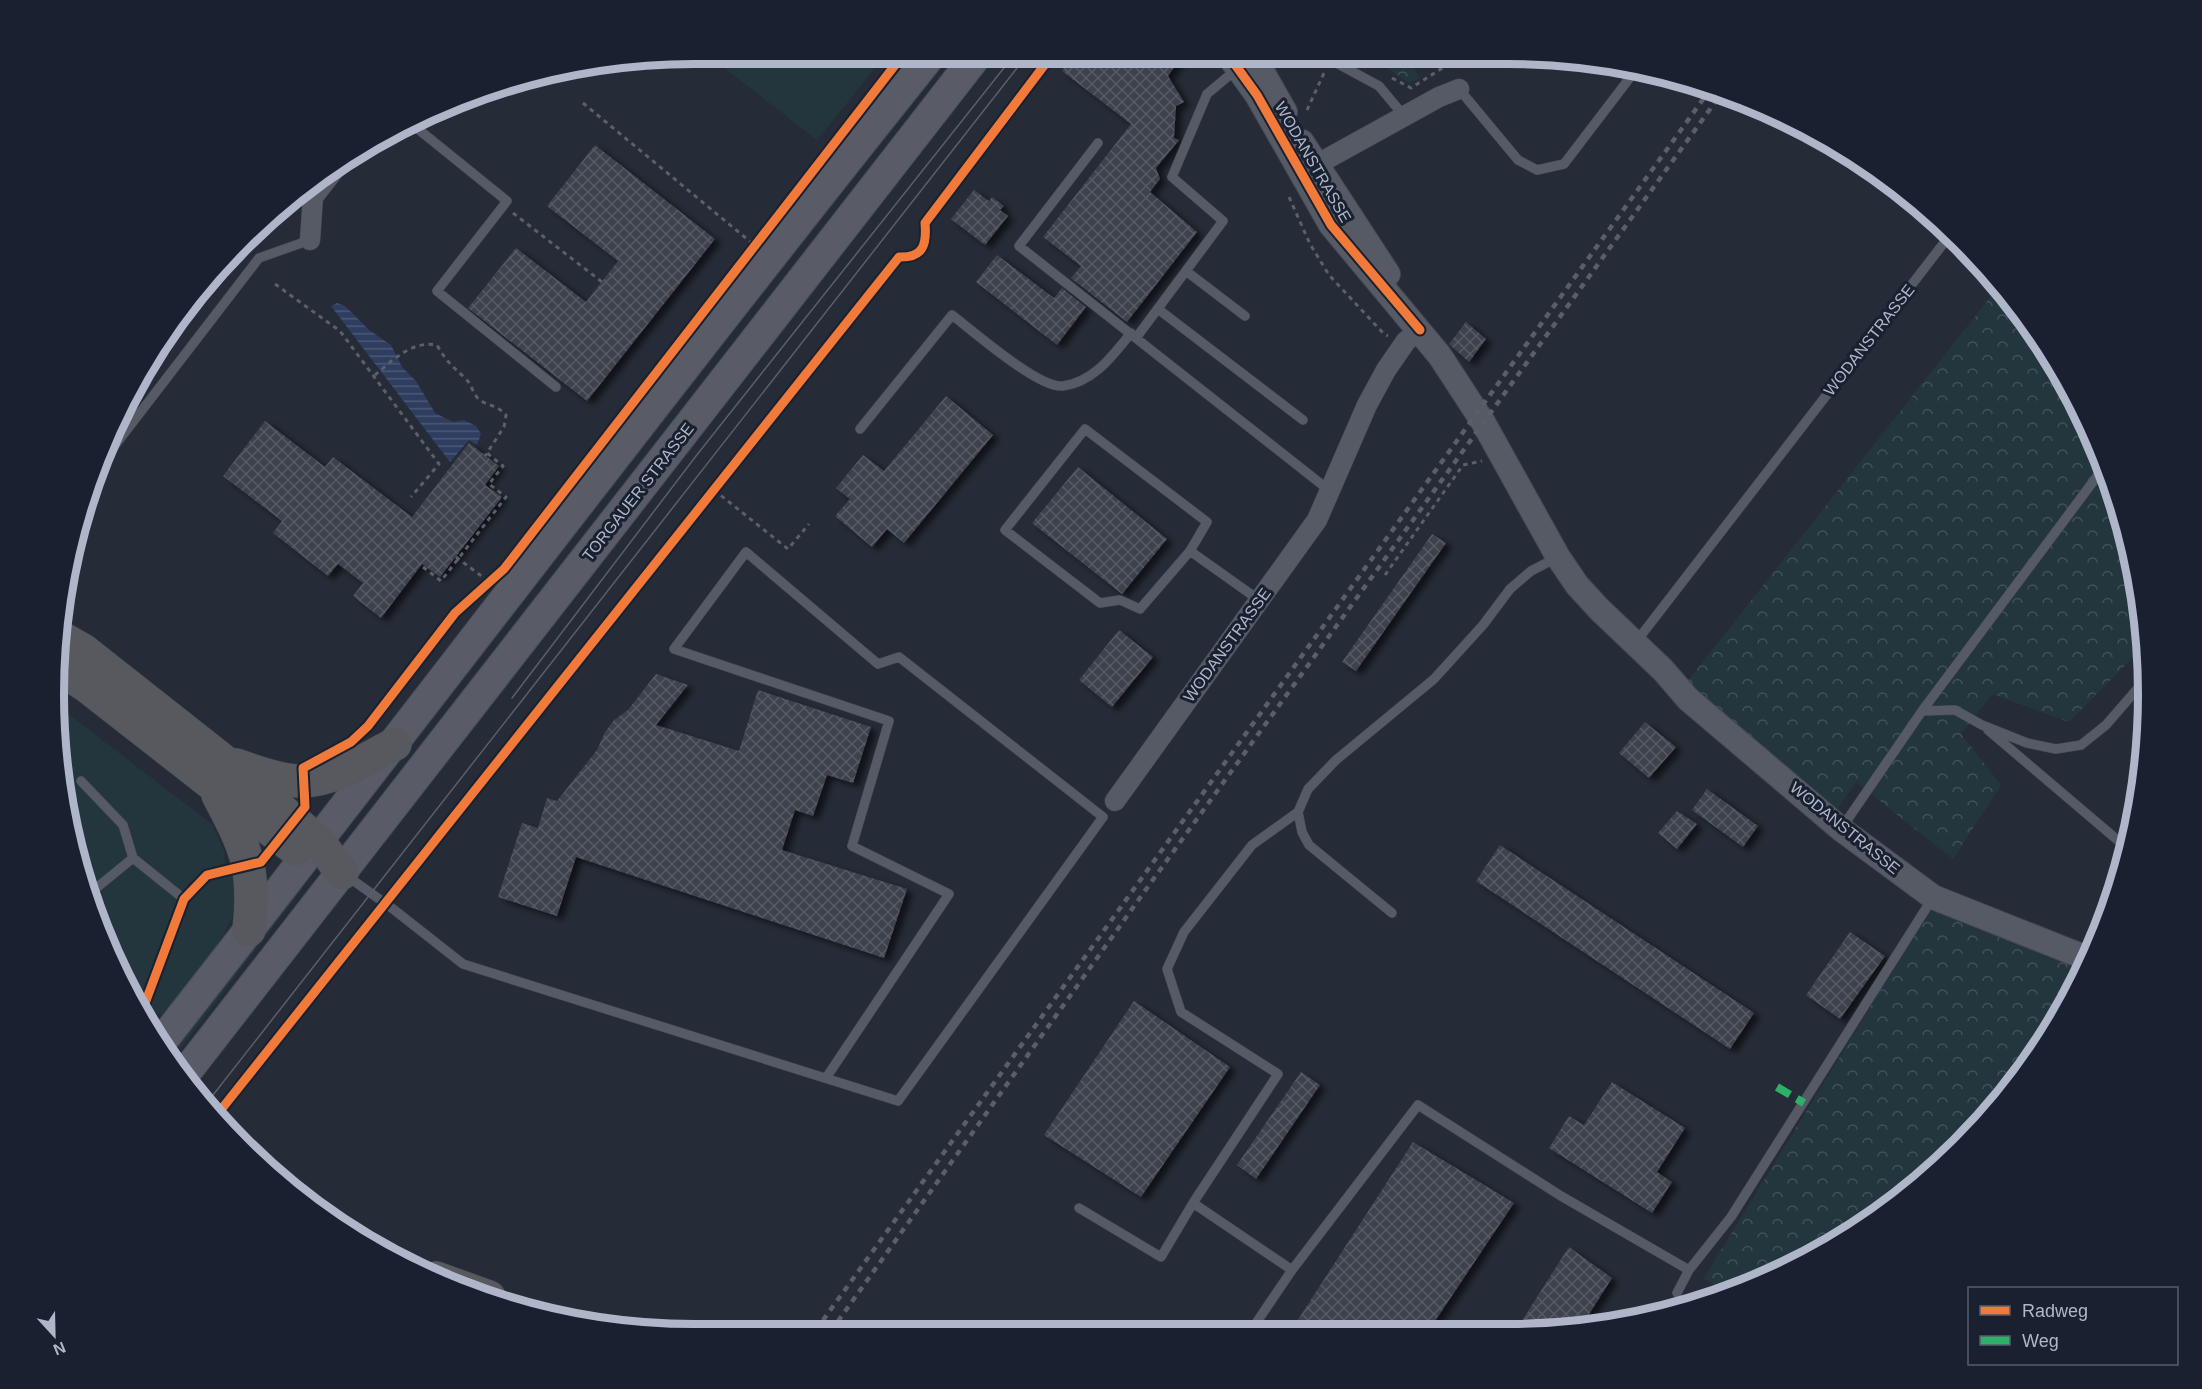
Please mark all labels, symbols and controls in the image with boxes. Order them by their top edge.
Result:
street label: WODANSTRASSE [1272,99,1354,225]
street label: WODANSTRASSE [1820,281,1918,399]
street label: TORGAUER STRASSE [579,420,697,564]
street label: WODANSTRASSE [1180,585,1274,705]
street label: WODANSTRASSE [1787,779,1903,877]
legend [1968,1287,2178,1365]
text: Radweg [2022,1301,2088,1321]
north arrow [24,1305,84,1365]
text: Weg [2022,1331,2059,1351]
text: N [51,1338,68,1358]

